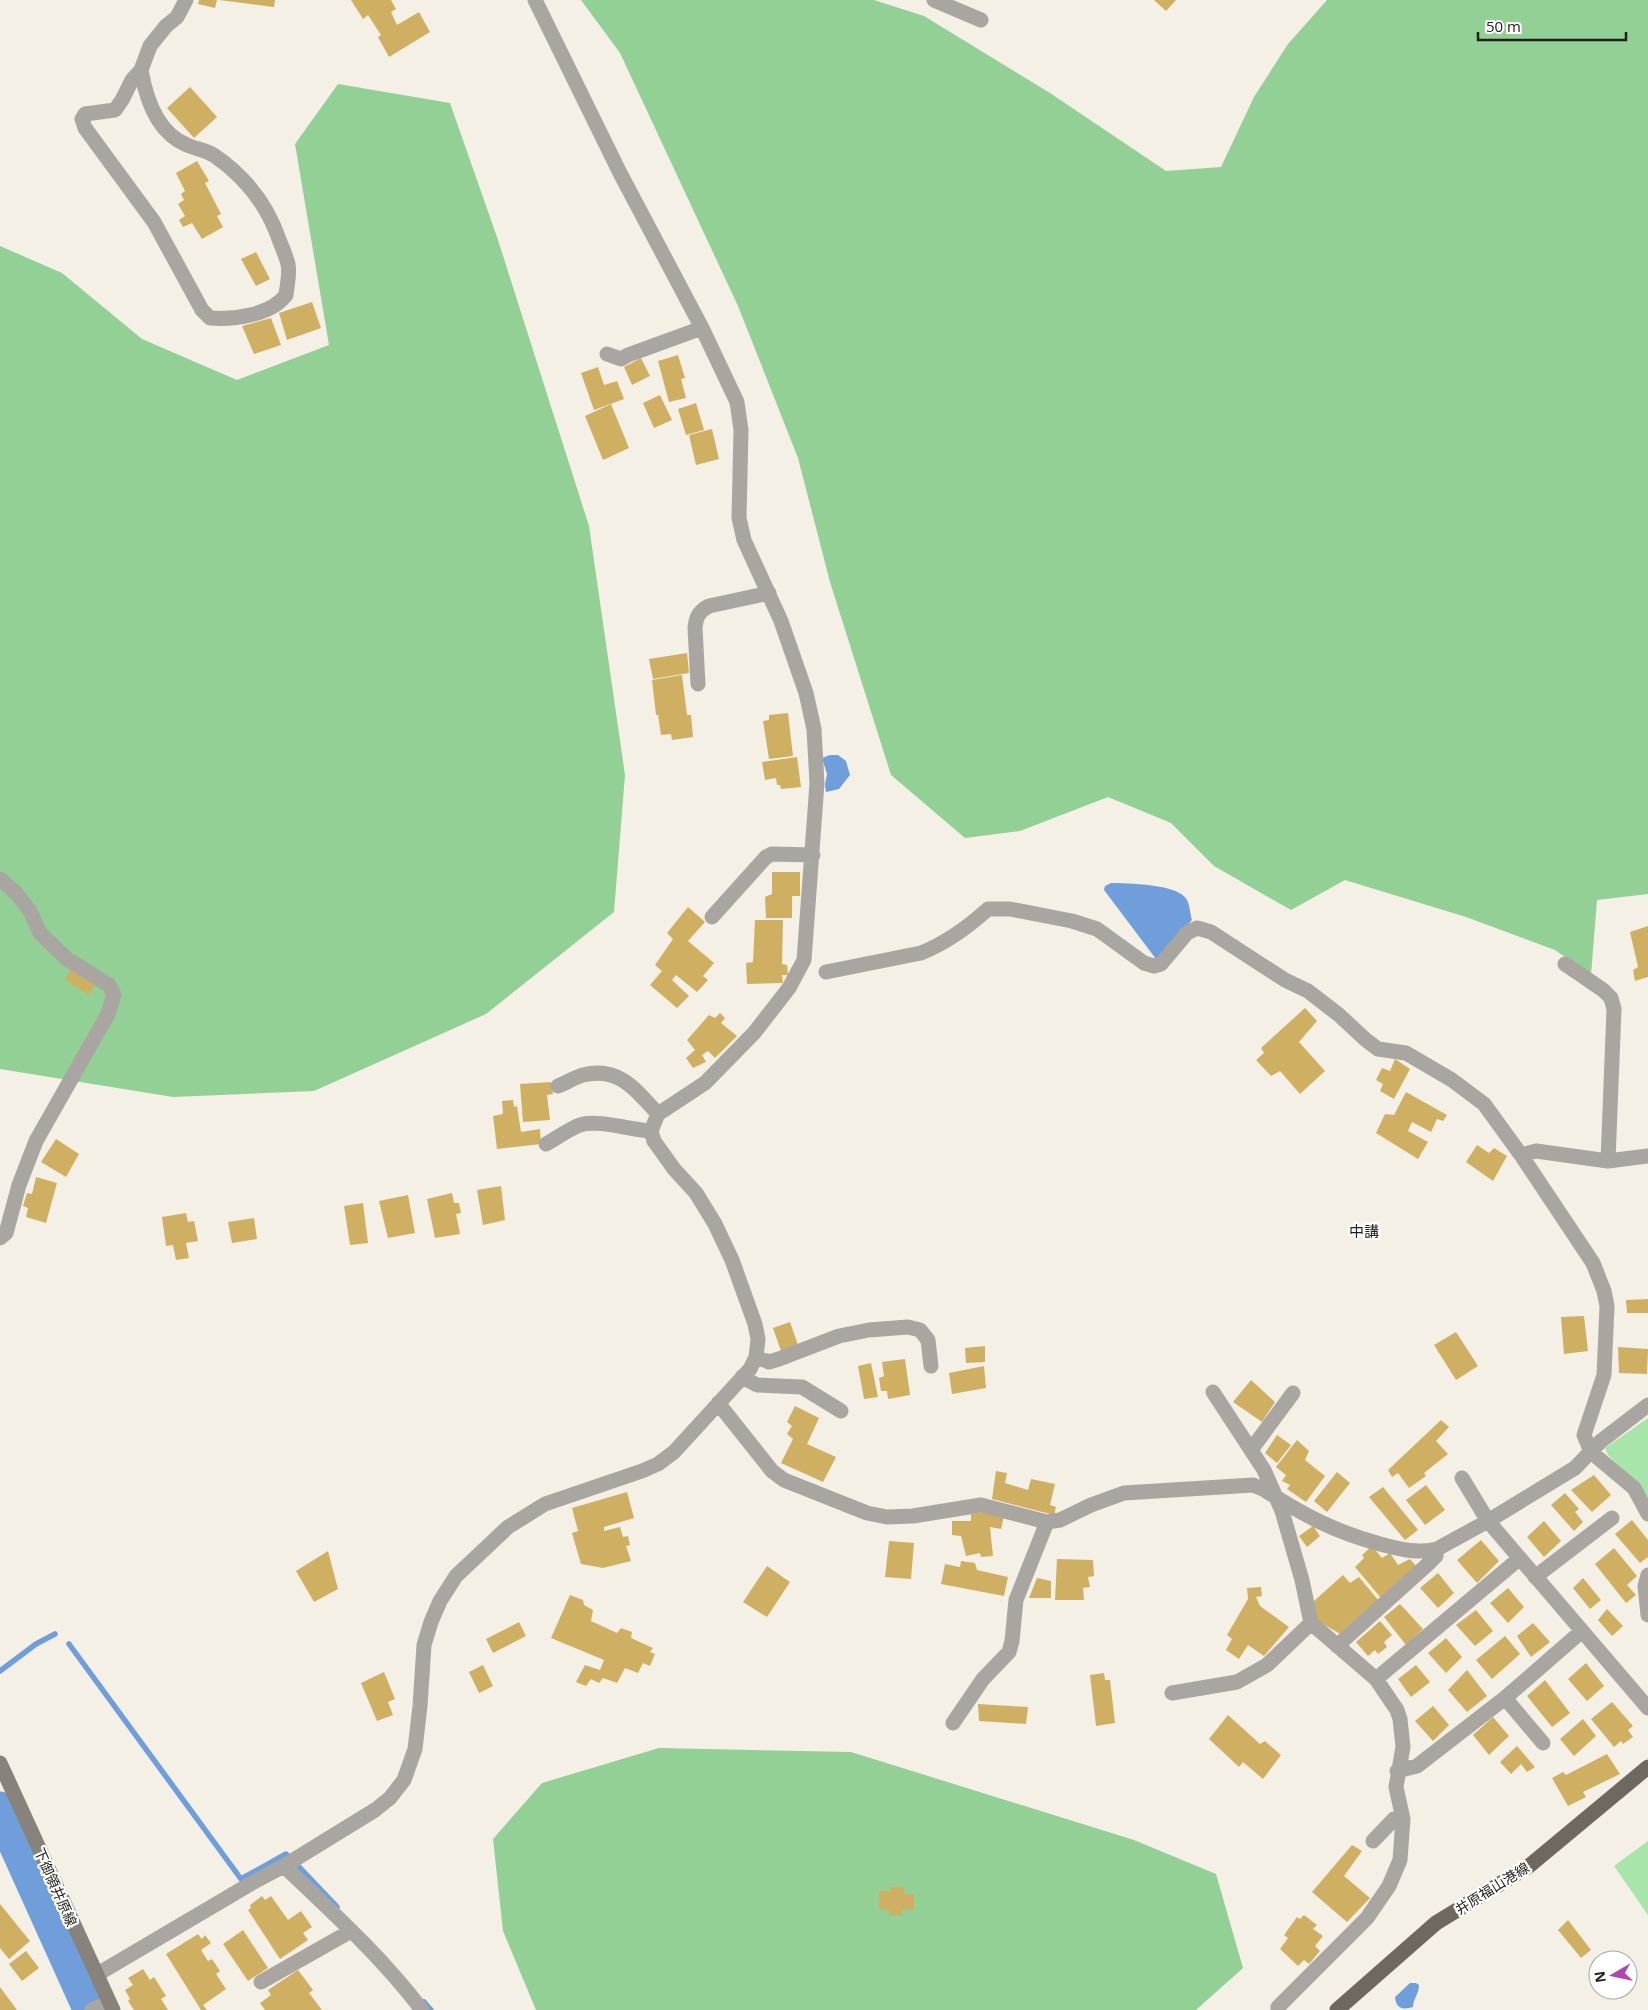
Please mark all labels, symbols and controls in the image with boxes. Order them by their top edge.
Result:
scale bar [1478,10,1626,42]
text: 50 m [1486,16,1521,36]
district label: 中講 [1349,1221,1379,1241]
street label: 下御領井原線 [30,1845,82,1929]
street label: 井原福山港線 [1451,1858,1533,1918]
north arrow [1588,1950,1638,2000]
text: N [1589,1970,1610,1984]

